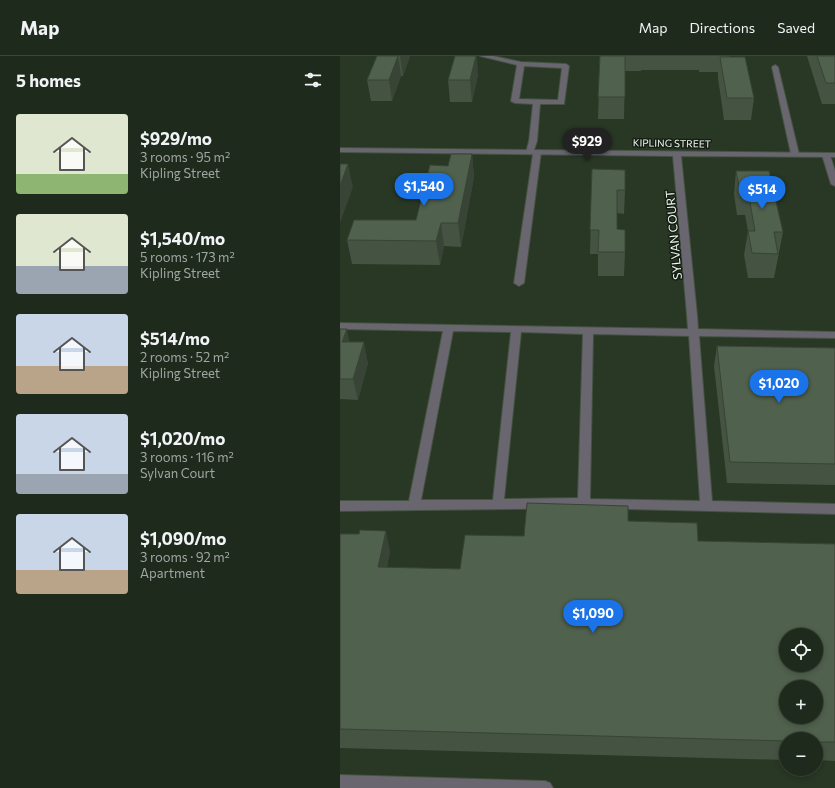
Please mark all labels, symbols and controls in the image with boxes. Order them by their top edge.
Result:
text: Map [20,16,59,39]
text: Map [639,19,668,36]
text: Directions [690,19,755,36]
text: Saved [777,19,815,36]
icon: filters [302,69,324,91]
text: 5 homes [16,70,81,91]
text: $929/mo [140,128,212,149]
pin: $929 [563,128,611,162]
icon: home [48,130,96,178]
text: $929 [572,133,602,149]
street label: KIPLING STREET [633,136,712,150]
text: 3 rooms · 95 m² [140,149,230,165]
text: Kipling Street [140,165,220,181]
pin: $1,540 [391,173,457,207]
pin: $514 [738,176,786,210]
text: $1,540 [404,178,444,194]
text: $514 [748,181,776,197]
street label: SYLVAN COURT [662,189,684,280]
text: $1,540/mo [140,228,225,249]
icon: home [48,230,96,278]
text: 5 rooms · 173 m² [140,249,235,265]
text: Kipling Street [140,265,220,281]
text: $514/mo [140,328,210,349]
icon: home [48,330,96,378]
text: 2 rooms · 52 m² [140,349,229,365]
text: Kipling Street [140,365,220,381]
pin: $1,020 [746,370,812,404]
text: $1,020 [759,375,799,391]
text: $1,020/mo [140,428,225,449]
icon: home [48,430,96,478]
text: 3 rooms · 116 m² [140,449,234,465]
text: Sylvan Court [140,465,215,481]
text: $1,090/mo [140,528,226,549]
icon: home [48,530,96,578]
text: 3 rooms · 92 m² [140,549,230,565]
text: Apartment [140,565,205,581]
pin: $1,090 [560,600,626,634]
text: $1,090 [572,605,614,621]
map controls [779,628,823,776]
button: locate [779,628,823,672]
button: + [779,680,823,724]
button: − [779,732,823,776]

